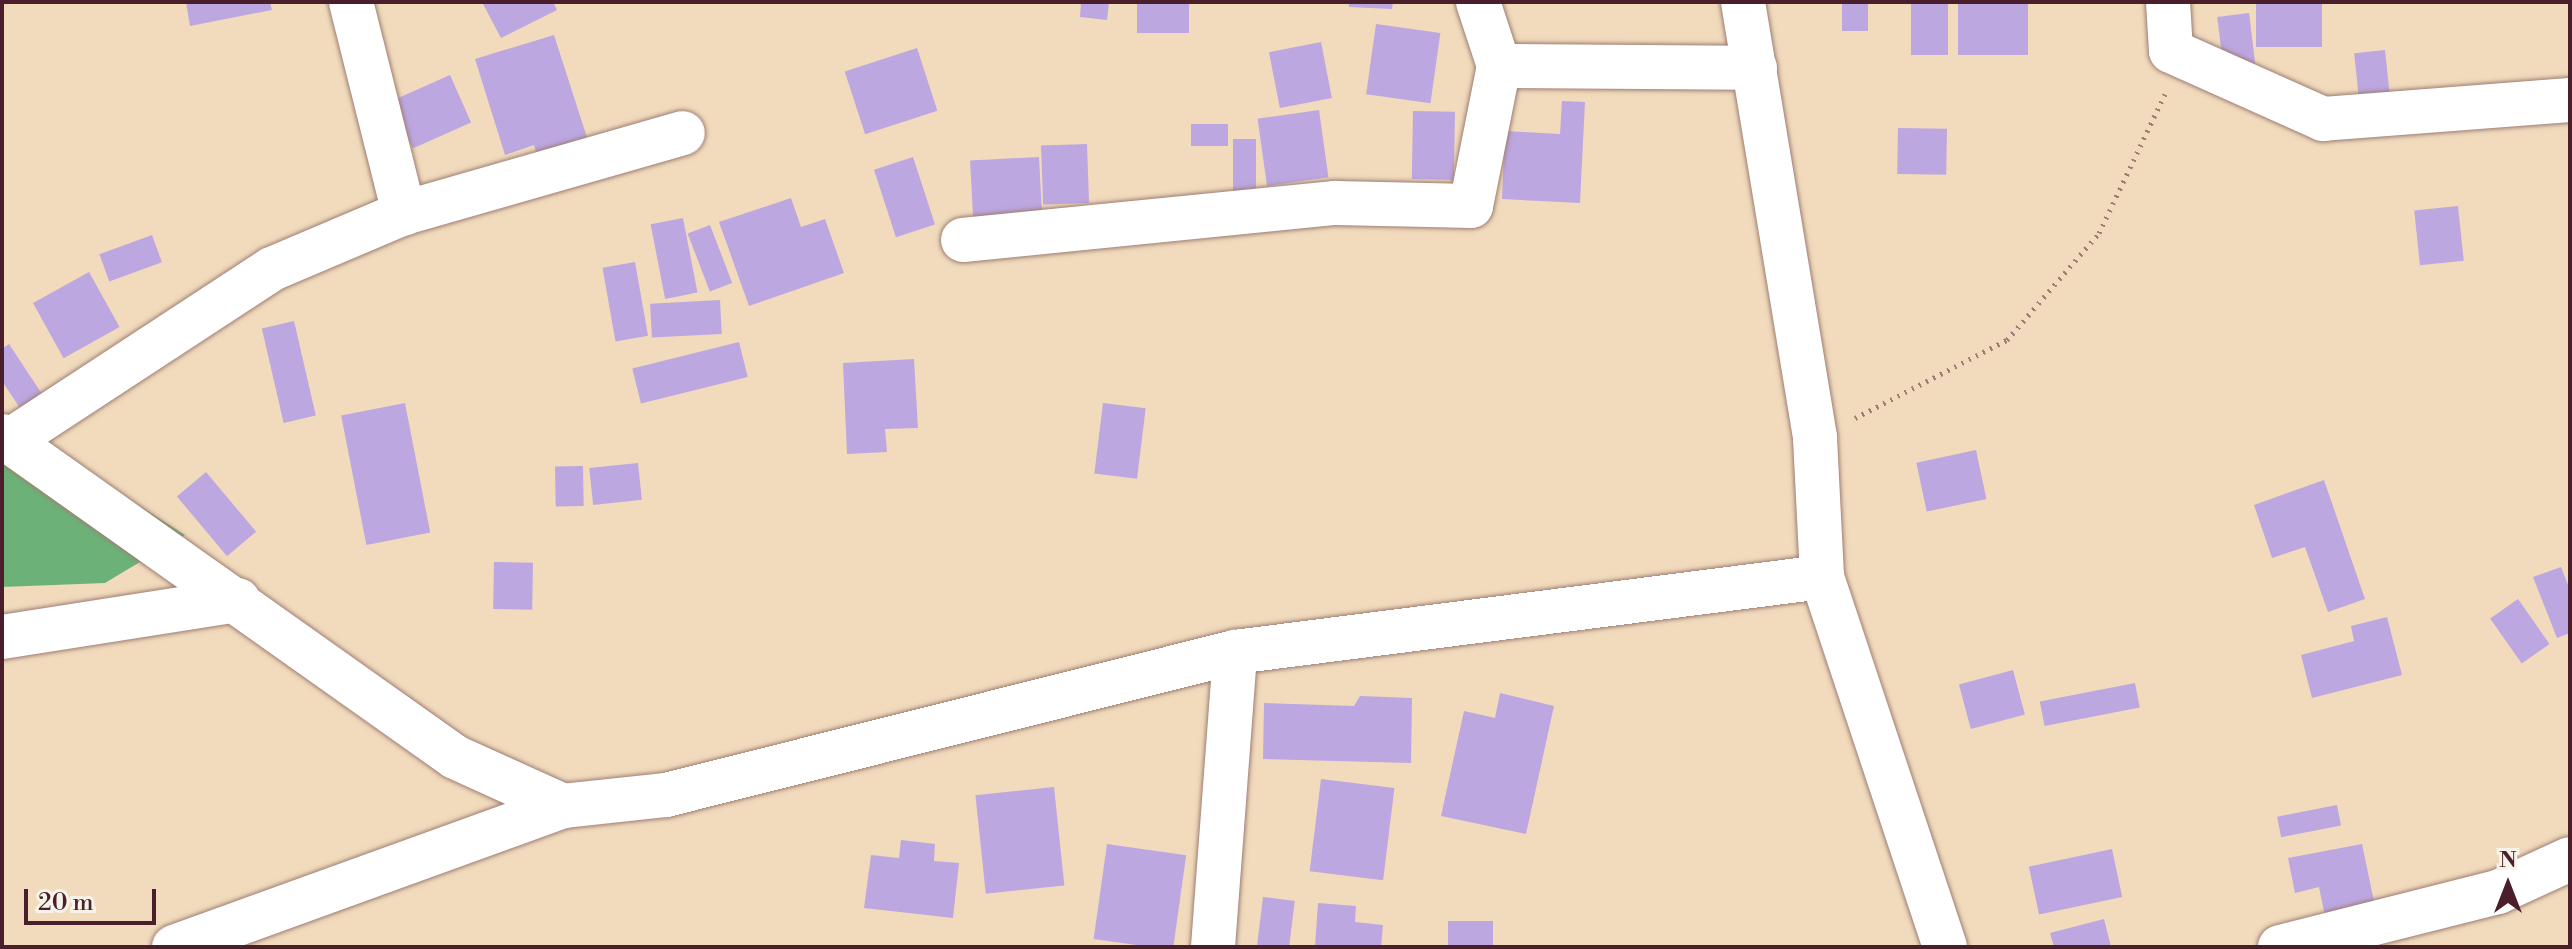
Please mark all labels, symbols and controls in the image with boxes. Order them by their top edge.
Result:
north arrow [2468,845,2548,925]
text: N [2499,847,2517,874]
scale bar [28,873,160,923]
text: 20 m [38,888,94,918]

